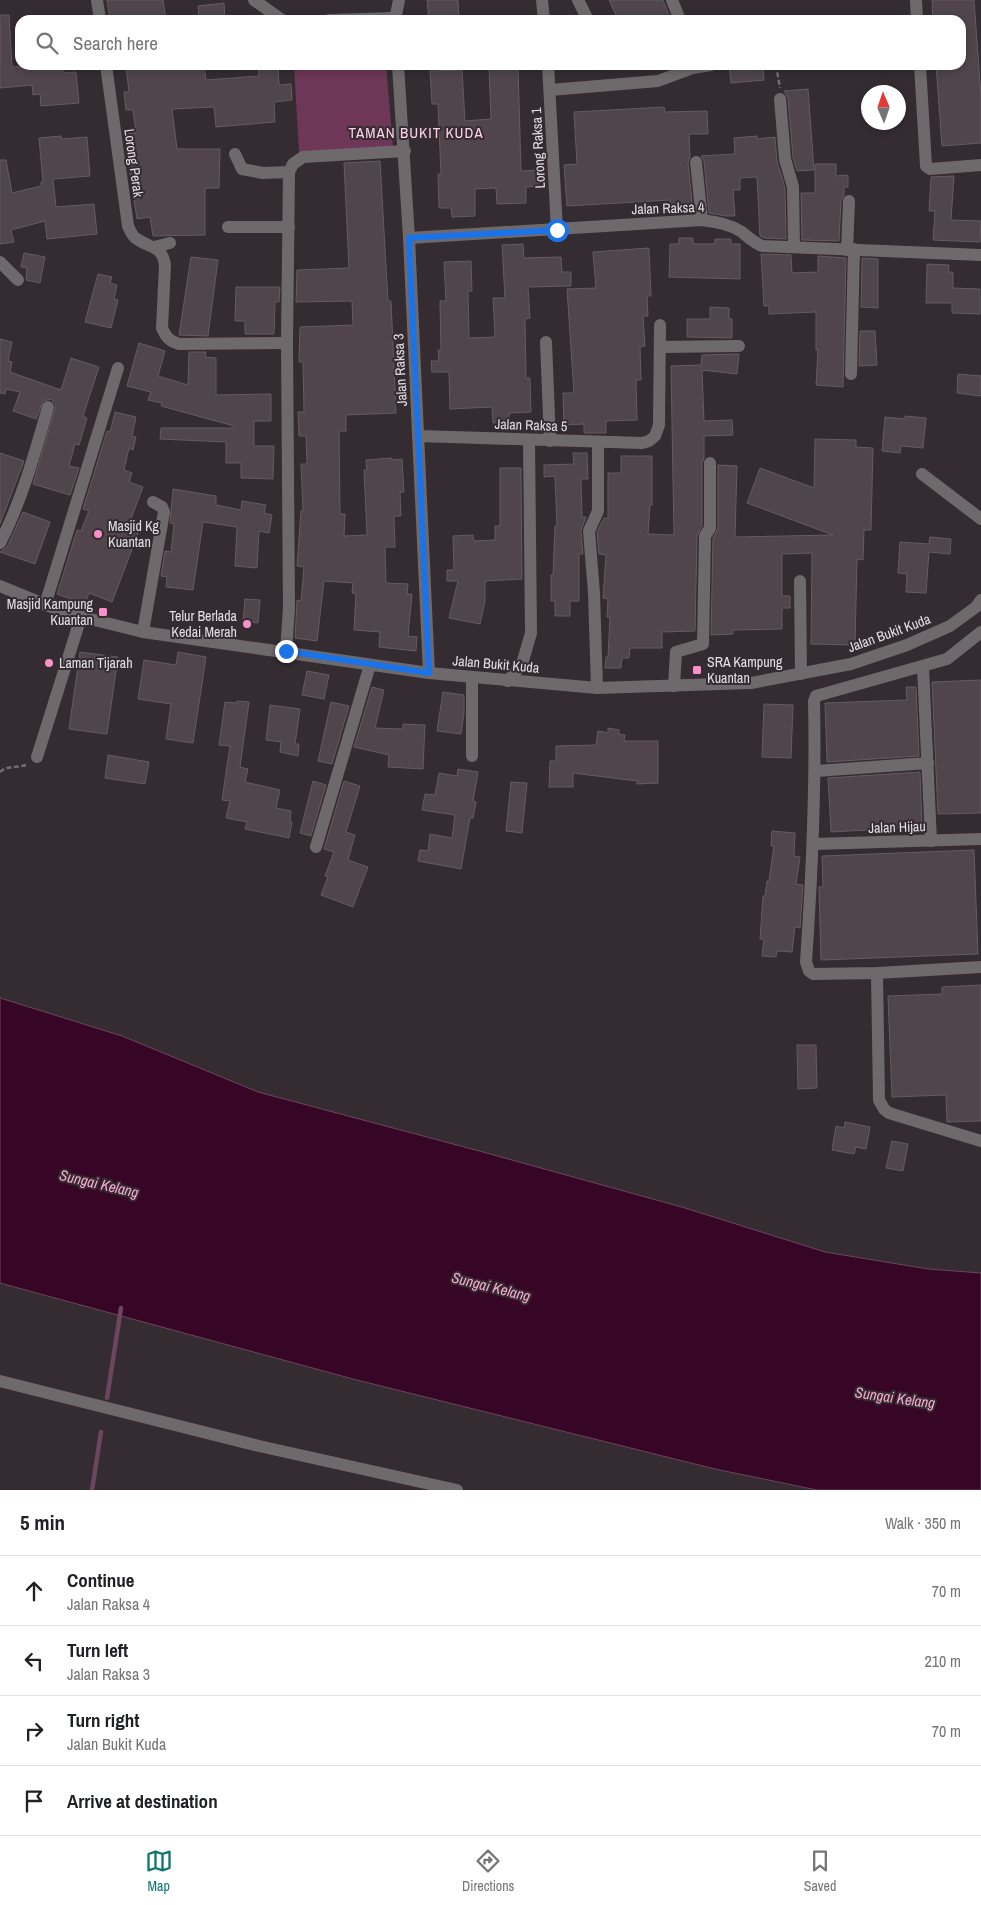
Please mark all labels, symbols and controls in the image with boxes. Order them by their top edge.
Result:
search box [15,15,966,70]
icon: search [33,29,61,57]
text: Search here [73,30,158,56]
north arrow [861,85,906,130]
street label: Lorong Raksa 1 [527,106,549,189]
district label: TAMAN BUKIT KUDA [348,122,484,143]
street label: Lorong Perak [120,128,148,199]
street label: Jalan Raksa 4 [631,198,705,218]
route start [546,219,569,242]
street label: Jalan Raksa 3 [389,333,411,407]
street label: Jalan Raksa 5 [494,415,568,435]
place label: Masjid Kg Kuantan [108,517,159,551]
marker: Masjid Kg Kuantan [92,528,104,540]
place label: Masjid Kampung Kuantan [7,595,94,629]
marker: Masjid Kampung Kuantan [97,606,109,618]
place label: Telur Berlada Kedai Merah [169,607,238,641]
street label: Jalan Bukit Kuda [845,609,933,656]
marker: Telur Berlada Kedai Merah [241,618,253,630]
route end [275,640,298,663]
street label: Jalan Bukit Kuda [452,651,541,677]
place label: SRA Kampung Kuantan [707,653,783,687]
place label: Laman Tijarah [59,654,133,672]
marker: Laman Tijarah [43,657,55,669]
marker: SRA Kampung Kuantan [691,664,703,676]
street label: Jalan Hijau [868,817,926,837]
water label: Sungai Kelang [57,1164,141,1203]
water label: Sungai Kelang [449,1267,533,1307]
water label: Sungai Kelang [854,1381,937,1414]
text: 5 min [20,1508,65,1537]
text: Walk · 350 m [885,1512,961,1534]
text: Continue [67,1567,135,1593]
icon: ahead [20,1577,48,1605]
text: 70 m [932,1580,961,1602]
text: Jalan Raksa 4 [67,1593,150,1615]
text: Turn left [67,1637,128,1663]
icon: left [20,1647,48,1675]
text: 210 m [925,1650,961,1672]
text: Jalan Raksa 3 [67,1663,150,1685]
text: Turn right [67,1707,139,1733]
icon: right [20,1717,48,1745]
text: 70 m [932,1720,961,1742]
text: Jalan Bukit Kuda [67,1733,166,1755]
icon: arrive [20,1787,48,1815]
text: Arrive at destination [67,1788,218,1814]
tab: Map [145,1847,173,1895]
tab: Directions [462,1847,514,1895]
tab: Saved [804,1847,836,1895]

